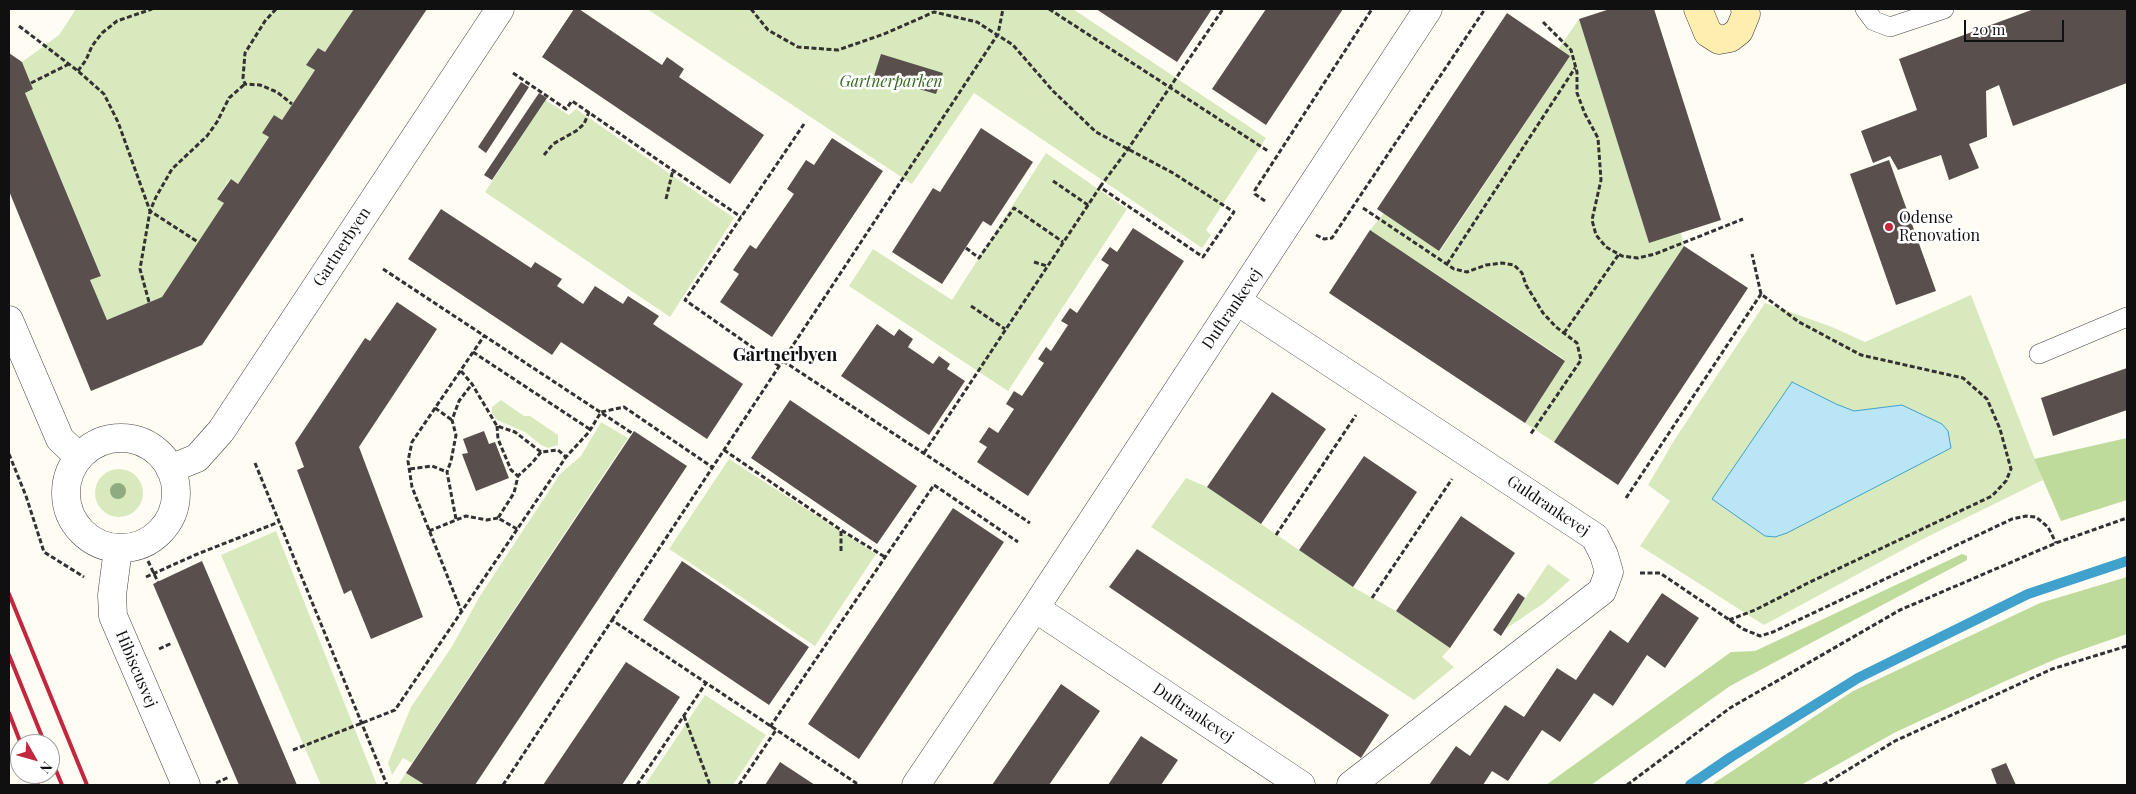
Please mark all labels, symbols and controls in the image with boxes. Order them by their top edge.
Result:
scale bar [1966,10,2066,42]
text: 20 m [1972,19,2005,39]
park label: Gartnerparken [839,72,943,92]
street label: Gartnerbyen [309,204,375,290]
place label: Odense Renovation [1899,208,1980,246]
marker: Odense Renovation [1883,221,1895,233]
street label: Duftrankevej [1198,265,1266,353]
district label: Gartnerbyen [733,344,837,366]
street label: Guldrankevej [1503,471,1593,541]
street label: Hibiscusvej [111,628,161,710]
street label: Duftrankevej [1149,679,1237,747]
north arrow [10,734,60,784]
text: N [36,758,57,778]

